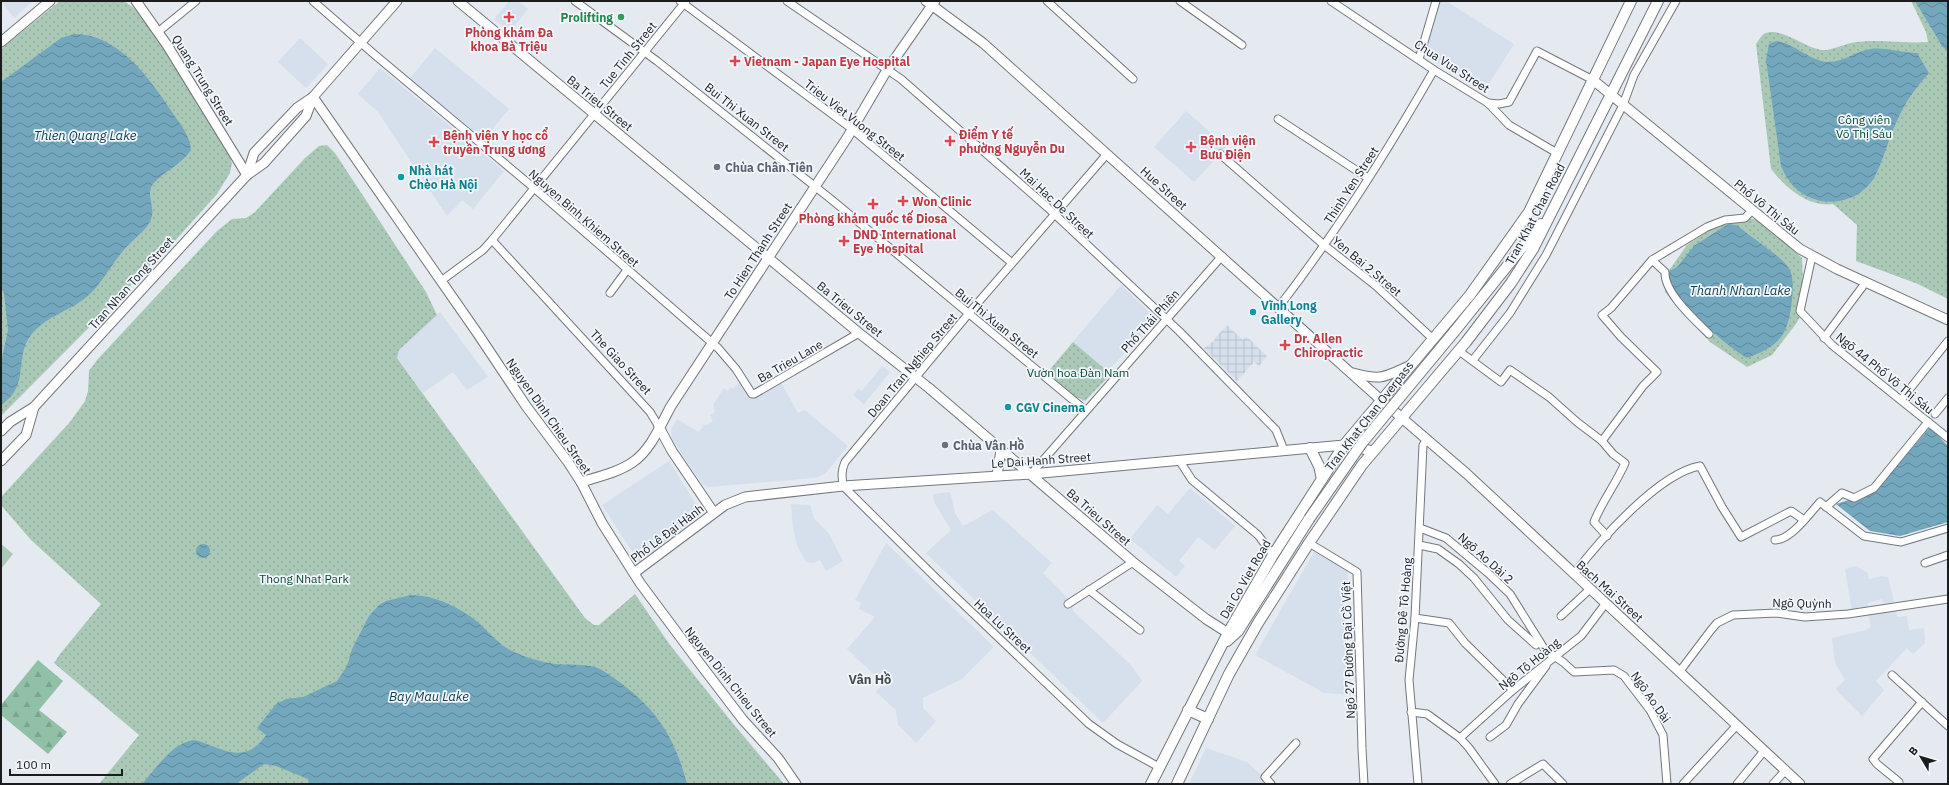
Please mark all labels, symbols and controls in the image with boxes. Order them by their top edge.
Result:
place label: Prolifting [560,10,613,25]
marker: Phòng khám Đa khoa Bà Triệu [503,11,515,23]
marker: Prolifting [616,12,626,22]
street label: Tue Tinh Street [596,19,660,91]
place label: Phòng khám Đa khoa Bà Triệu [465,25,553,54]
street label: Quang Trung Street [169,32,237,128]
street label: Chua Vua Street [1412,36,1492,96]
place label: Vietnam - Japan Eye Hospital [744,54,910,69]
marker: Vietnam - Japan Eye Hospital [729,55,741,67]
street label: Ba Trieu Street [564,72,636,134]
street label: Trieu Viet Vuong Street [802,76,908,164]
street label: Bui Thi Xuan Street [702,79,792,155]
park label: Công viên Võ Thị Sáu [1836,112,1892,141]
place label: Điểm Y tế phường Nguyễn Du [959,125,1065,156]
place label: Bệnh viện Y học cổ truyền Trung ương [443,126,548,157]
water label: Thien Quang Lake [34,127,137,144]
place label: Bệnh viện Bưu Điện [1200,133,1256,162]
marker: Điểm Y tế phường Nguyễn Du [944,135,956,147]
marker: Bệnh viện Y học cổ truyền Trung ương [428,136,440,148]
marker: Bệnh viện Bưu Điện [1185,141,1197,153]
street label: Thinh Yen Street [1321,144,1381,226]
place label: Chùa Chân Tiên [725,160,813,175]
street label: Tran Khat Chan Road [1502,161,1568,267]
marker: Chùa Chân Tiên [712,162,722,172]
place label: Nhà hát Chèo Hà Nội [409,163,478,192]
street label: Hue Street [1138,163,1190,213]
street label: Mai Hac De Street [1017,165,1097,241]
street label: Nguyen Binh Khiem Street [526,166,642,270]
marker: Nhà hát Chèo Hà Nội [396,172,406,182]
street label: Phố Võ Thị Sáu [1731,176,1803,238]
place label: Won Clinic [912,194,972,209]
marker: Won Clinic [897,195,909,207]
marker: Phòng khám quốc tế Diosa [867,198,879,210]
street label: To Hien Thanh Street [721,200,795,302]
place label: Phòng khám quốc tế Diosa [799,210,948,226]
place label: DND International Eye Hospital [853,227,956,256]
street label: Tran Nhan Tong Street [85,233,177,333]
street label: Yen Bai 2 Street [1329,233,1405,299]
marker: DND International Eye Hospital [838,235,850,247]
street label: Ba Trieu Street [814,278,886,340]
water label: Thanh Nhan Lake [1690,282,1791,299]
street label: Bui Thi Xuan Street [952,285,1042,361]
street label: Phố Thái Phiên [1118,286,1182,356]
place label: Vĩnh Long Gallery [1261,298,1317,327]
marker: Vĩnh Long Gallery [1248,307,1258,317]
street label: Doan Tran Nghiep Street [864,310,960,420]
street label: The Giao Street [587,326,655,398]
street label: Ngõ 44 Phố Võ Thị Sáu [1833,329,1937,417]
place label: Dr. Allen Chiropractic [1294,331,1363,360]
street label: Ba Trieu Lane [755,336,826,386]
marker: Dr. Allen Chiropractic [1279,339,1291,351]
street label: Nguyen Dinh Chieu Street [503,355,595,477]
street label: Tran Khat Chan Overpass [1321,358,1417,474]
park label: Vườn hoa Đàn Nam [1027,365,1129,380]
place label: CGV Cinema [1016,400,1085,415]
marker: CGV Cinema [1003,402,1013,412]
place label: Chùa Vân Hồ [953,437,1025,453]
marker: Chùa Vân Hồ [940,440,950,450]
street label: Le Dai Hanh Street [991,449,1091,471]
street label: Ba Trieu Street [1064,485,1134,549]
street label: Phố Lê Đại Hành [627,501,707,565]
street label: Ngõ Ao Dài 2 [1455,529,1517,587]
street label: Dai Co Viet Road [1216,537,1274,621]
street label: Đường Đê Tô Hoàng [1391,556,1415,663]
street label: Bach Mai Street [1573,557,1647,625]
park label: Thong Nhat Park [259,571,349,586]
street label: Ngõ 27 Đường Đại Cồ Việt [1338,581,1358,719]
street label: Ngõ Quỳnh [1772,595,1832,611]
street label: Hoa Lu Street [971,596,1035,656]
street label: Nguyen Dinh Chieu Street [682,624,780,740]
street label: Ngõ Tô Hoàng [1495,634,1563,693]
street label: Ngõ Ao Dài [1628,669,1674,725]
district label: Vân Hồ [849,671,891,688]
water label: Bay Mau Lake [389,688,469,705]
north arrow [1901,737,1941,777]
text: B [1905,744,1921,758]
scale bar [10,751,122,777]
text: 100 m [16,757,51,772]

